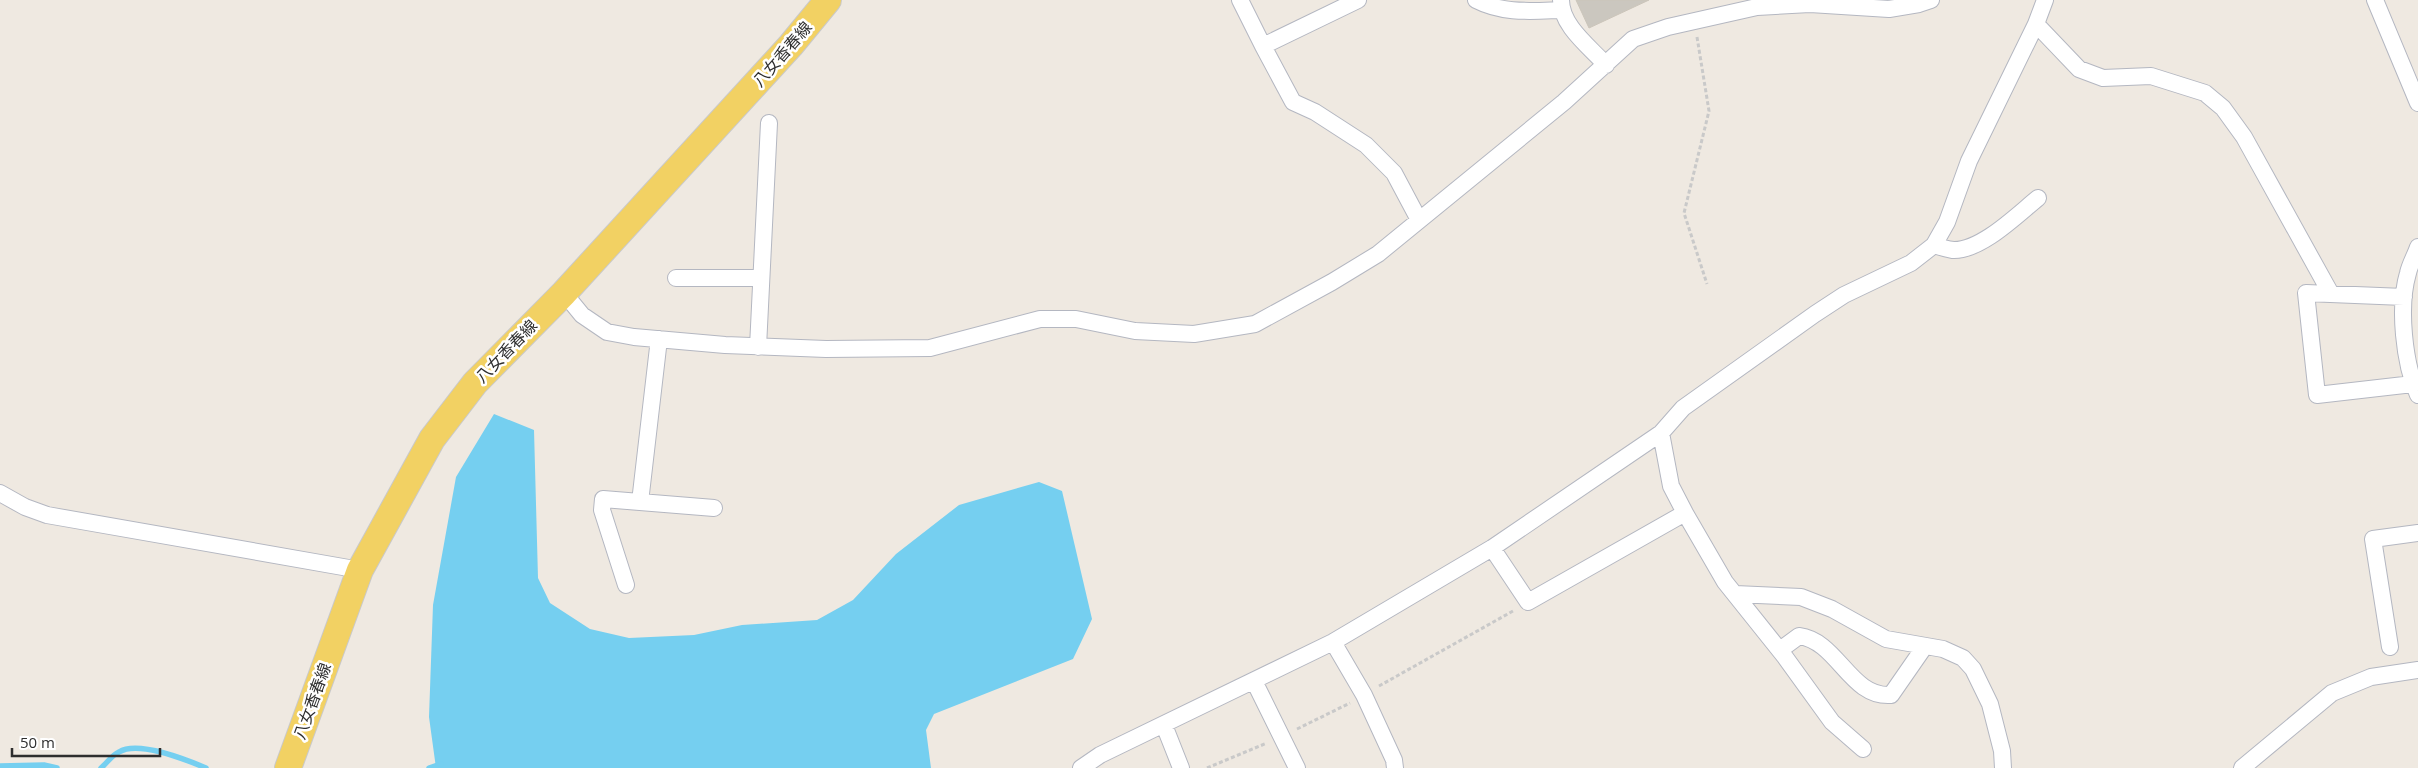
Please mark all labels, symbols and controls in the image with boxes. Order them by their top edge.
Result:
street label: 八女香春線 [747,17,817,91]
street label: 八女香春線 [470,315,542,387]
street label: 八女香春線 [288,660,336,742]
scale bar [12,726,160,758]
text: 50 m [20,732,55,752]

